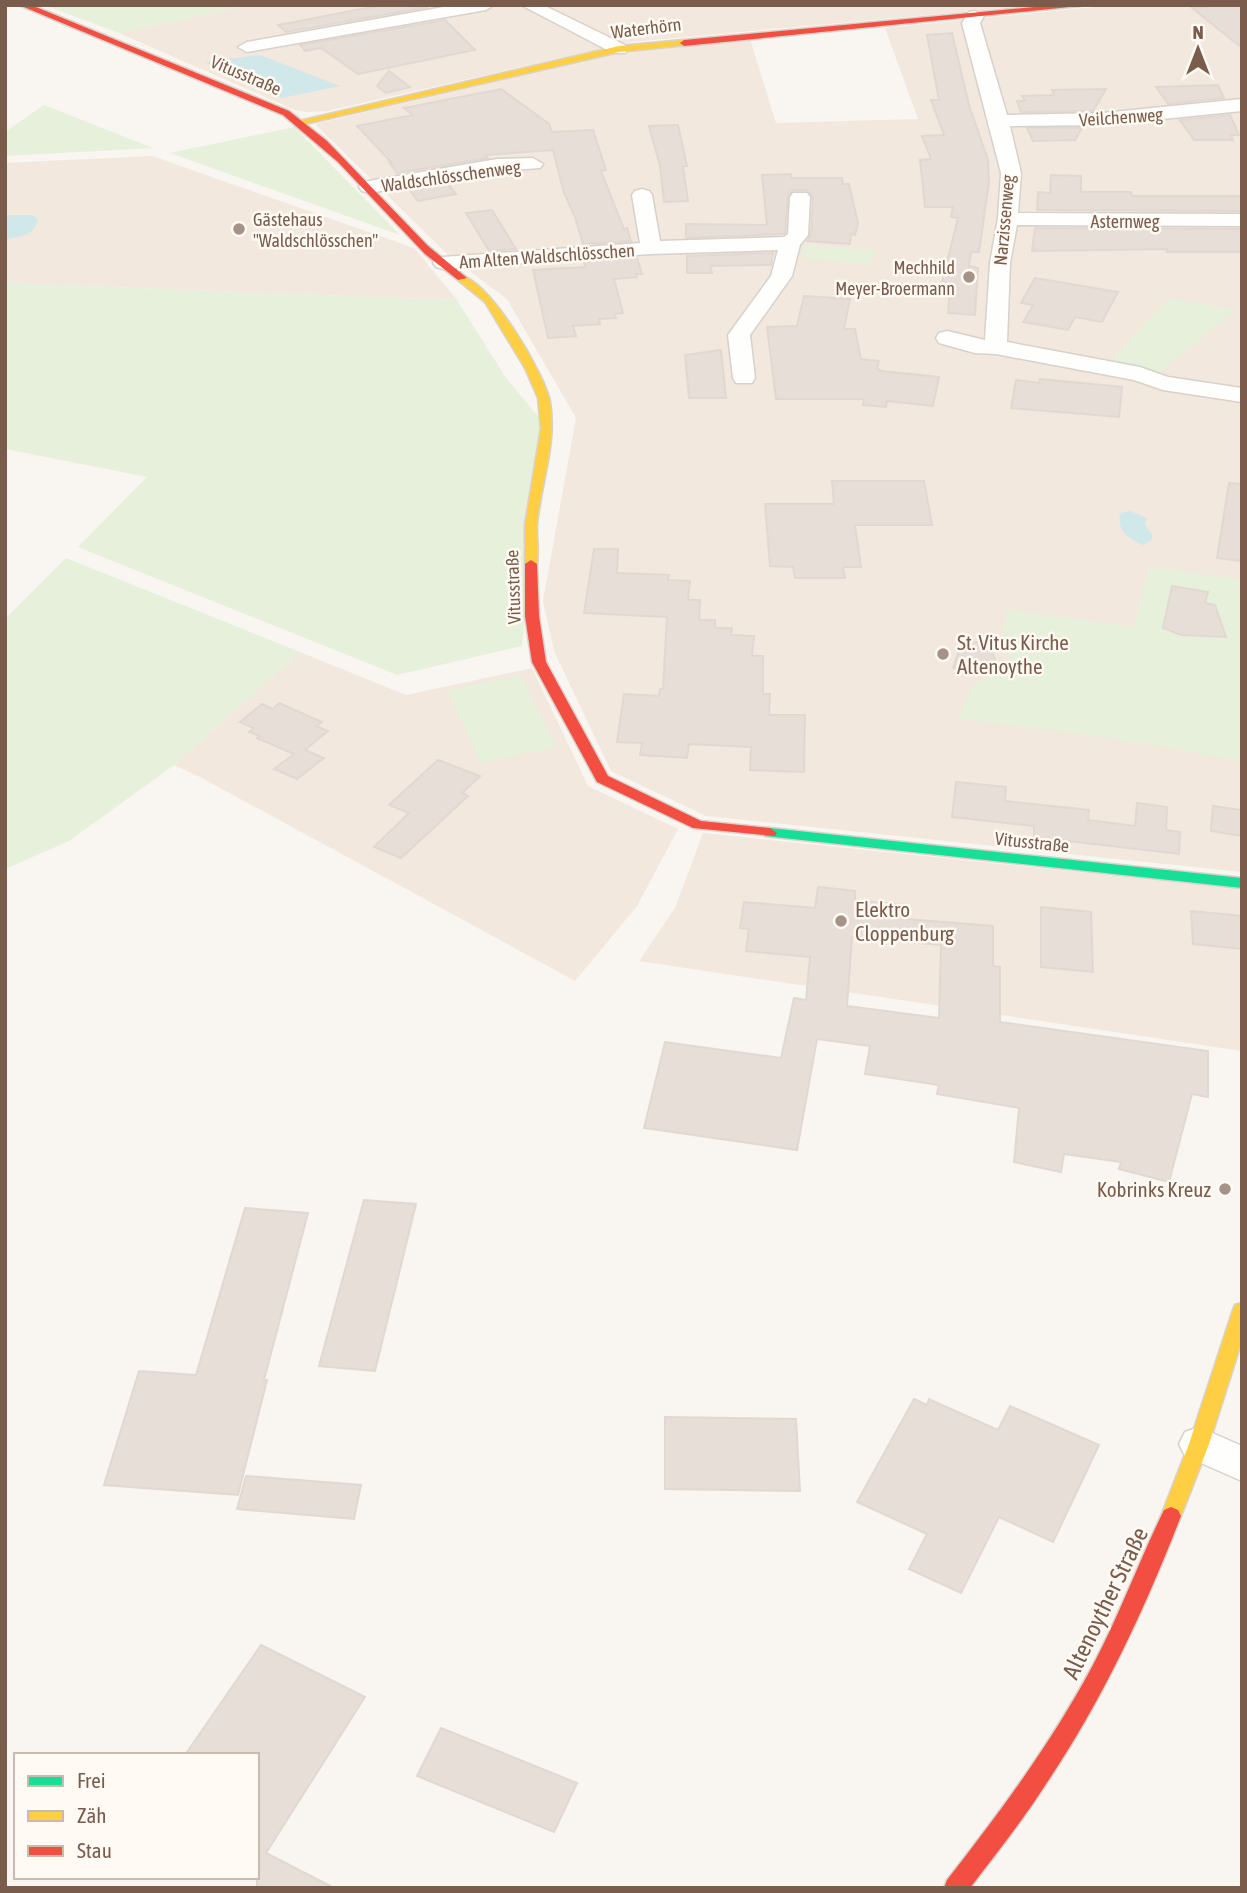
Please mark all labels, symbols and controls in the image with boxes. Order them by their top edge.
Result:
street label: Waterhörn [610,13,682,43]
north arrow [1163,14,1233,84]
text: N [1192,21,1204,43]
street label: Vitusstraße [208,51,284,99]
street label: Veilchenweg [1078,104,1164,130]
street label: Waldschlösschenweg [380,156,522,196]
street label: Narzissenweg [990,173,1018,266]
place label: Gästehaus "Waldschlösschen" [253,209,378,251]
street label: Asternweg [1091,211,1160,232]
marker: Gästehaus "Waldschlösschen" [231,221,247,237]
street label: Am Alten Waldschlösschen [458,239,636,273]
place label: Mechhild Meyer-Broermann [835,257,955,299]
marker: Mechhild Meyer-Broermann [961,269,977,285]
street label: Vitusstraße [501,549,525,625]
place label: St. Vitus Kirche Altenoythe [957,630,1069,678]
marker: St. Vitus Kirche Altenoythe [935,646,951,662]
street label: Vitusstraße [994,828,1070,856]
place label: Elektro Cloppenburg [855,897,954,945]
marker: Elektro Cloppenburg [833,913,849,929]
place label: Kobrinks Kreuz [1097,1177,1211,1201]
marker: Kobrinks Kreuz [1217,1181,1233,1197]
street label: Altenoyther Straße [1057,1523,1153,1683]
legend [14,1753,259,1879]
text: Frei [77,1768,106,1792]
text: Zäh [77,1803,106,1827]
text: Stau [77,1838,112,1862]

